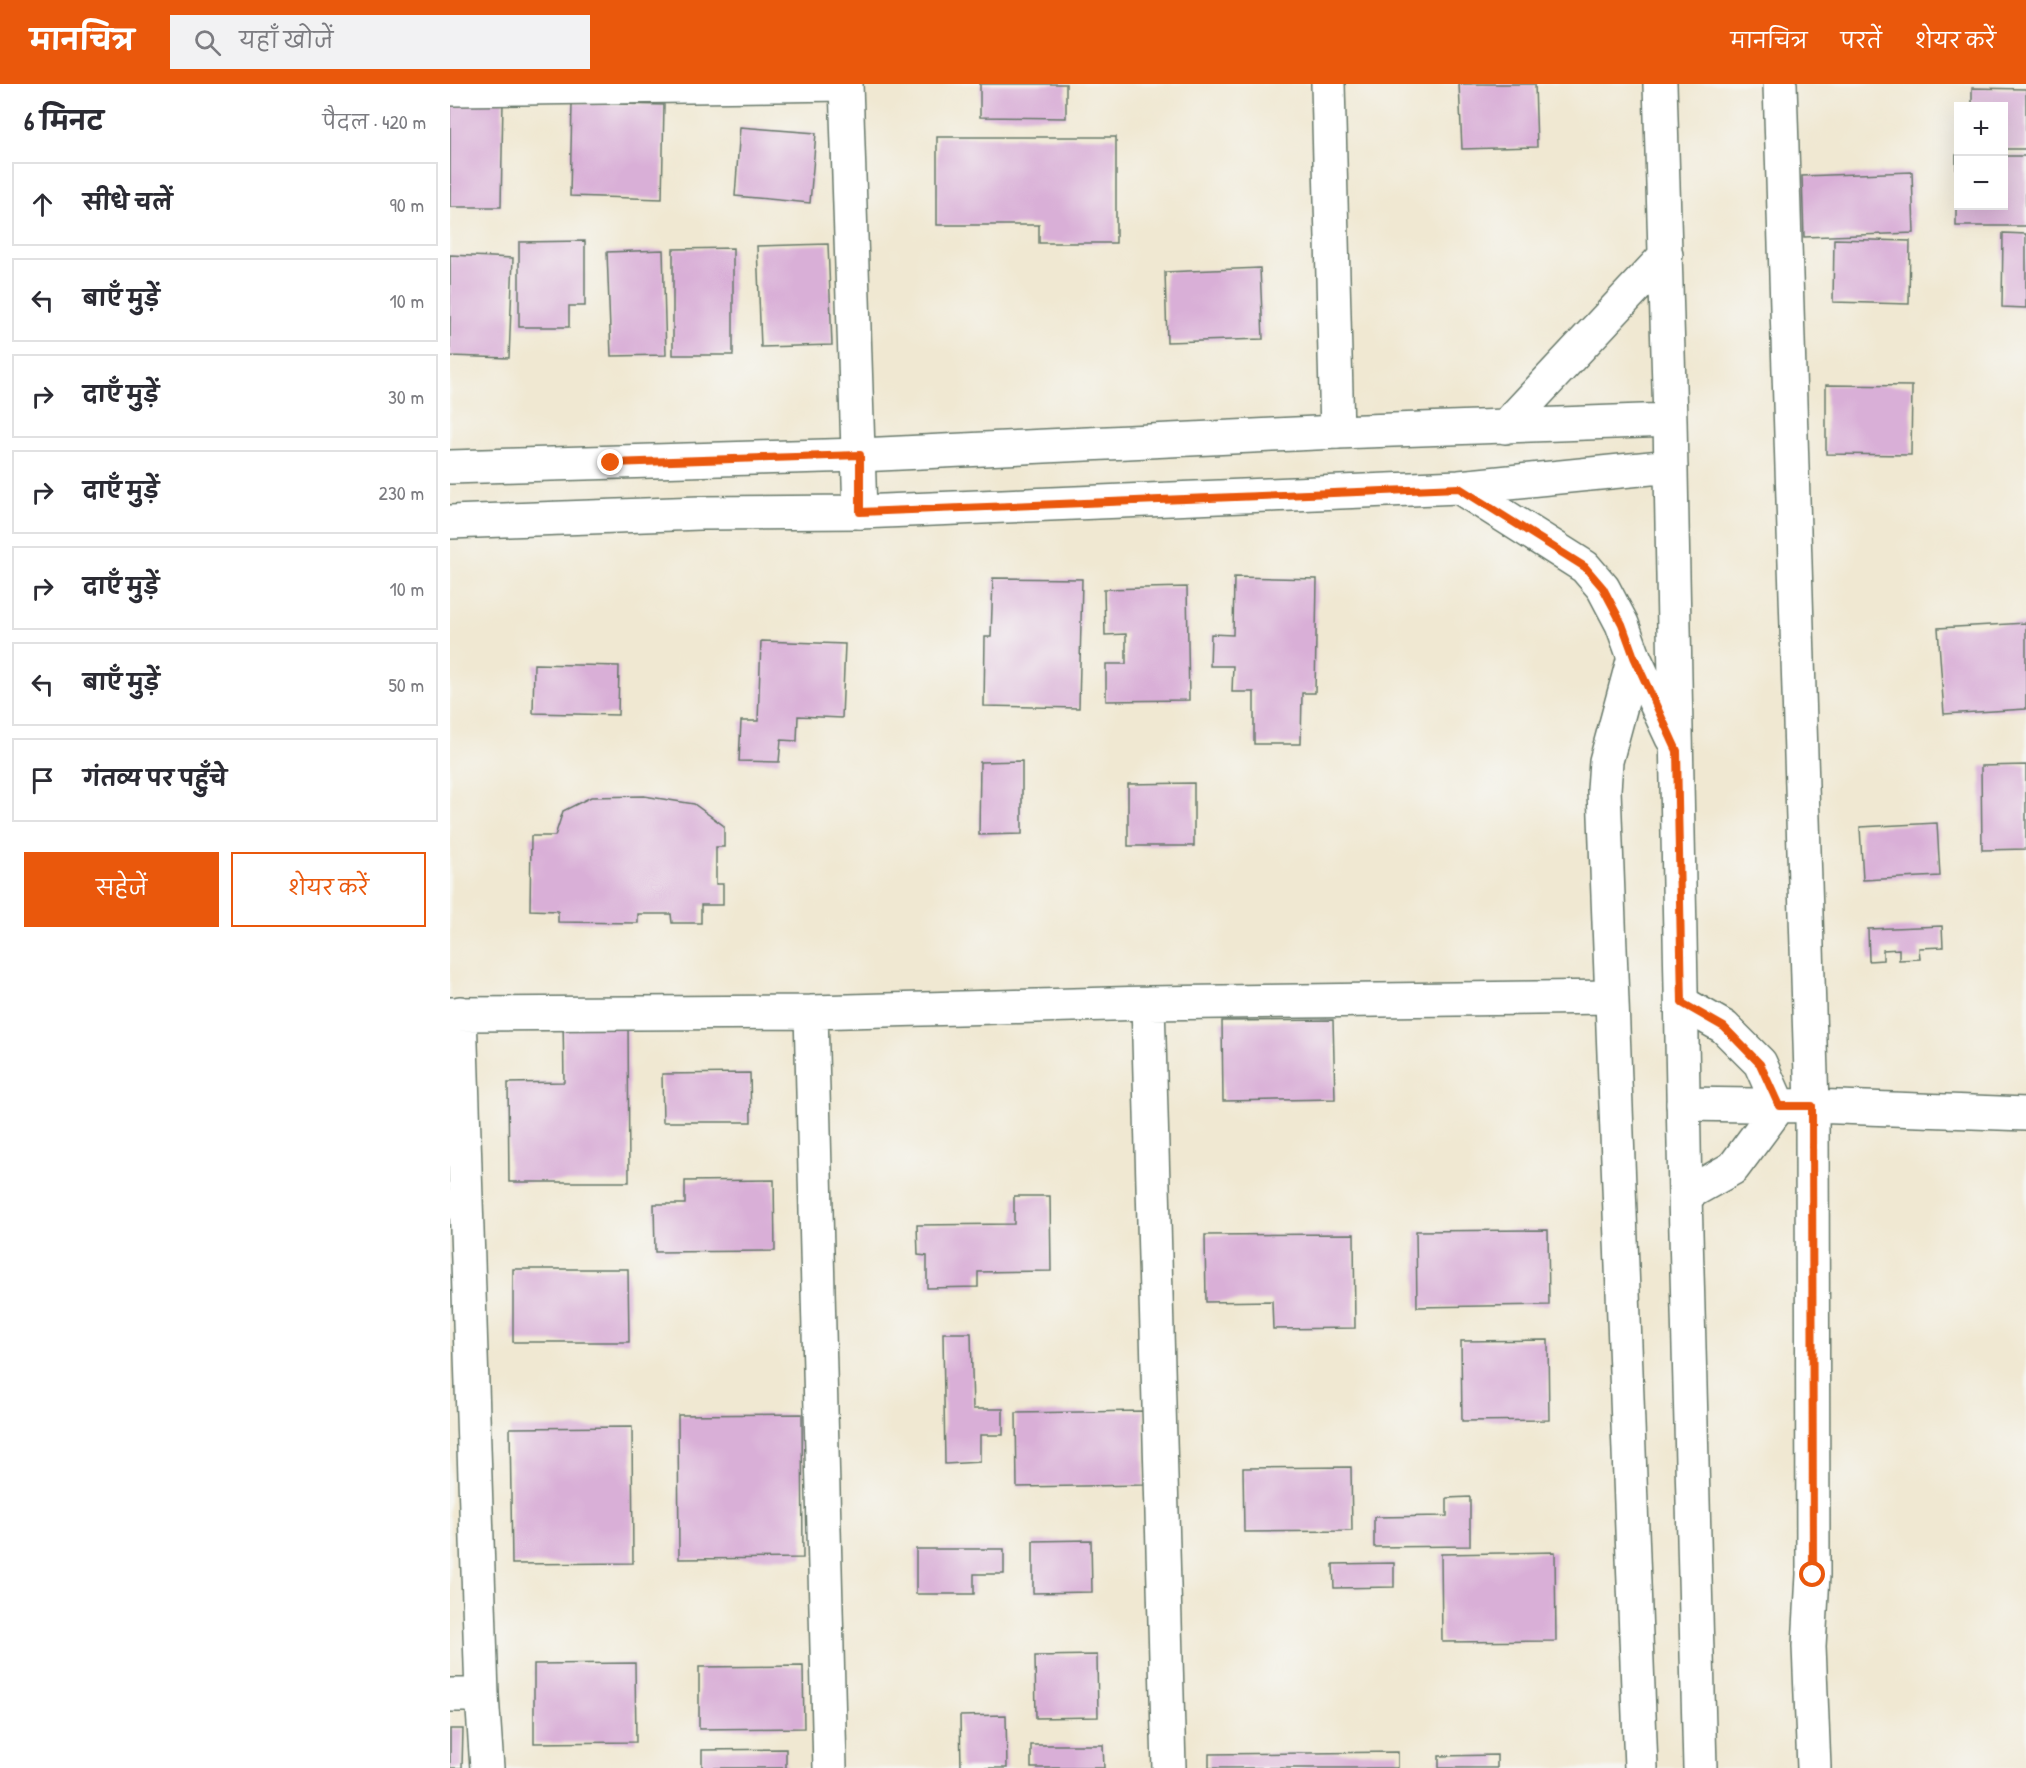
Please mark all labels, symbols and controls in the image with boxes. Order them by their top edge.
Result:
search box [170,15,590,69]
text: मानचित्र [30,21,134,59]
text: यहाँ खोजें [239,25,333,55]
icon: search [191,26,224,59]
text: मानचित्र [1731,26,1808,55]
text: परतें [1841,26,1882,55]
text: शेयर करें [1915,26,1996,55]
map controls [1954,102,2008,210]
button: + [1954,102,2008,156]
text: 6 मिनट [24,103,103,138]
text: पैदल · 420 m [323,108,426,135]
button: − [1954,156,2008,210]
text: सीधे चलें [83,187,173,217]
icon: ahead [26,188,59,221]
text: 90 m [390,191,424,218]
text: बाएँ मुड़ें [83,283,160,313]
icon: left [26,284,59,317]
text: 10 m [390,287,424,314]
text: दाएँ मुड़ें [83,379,159,409]
icon: right [26,380,59,413]
text: 30 m [388,383,424,410]
route end [597,449,623,475]
text: दाएँ मुड़ें [83,475,159,505]
icon: right [26,476,59,509]
text: 230 m [379,479,424,506]
text: दाएँ मुड़ें [83,571,159,601]
icon: right [26,572,59,605]
text: 10 m [390,575,424,602]
text: बाएँ मुड़ें [83,667,160,697]
icon: left [26,668,59,701]
text: 50 m [388,671,424,698]
text: गंतव्य पर पहुँचे [83,763,227,793]
icon: arrive [26,764,59,797]
button: सहेजें [24,852,219,927]
button: शेयर करें [231,852,426,927]
route start [1799,1561,1825,1587]

